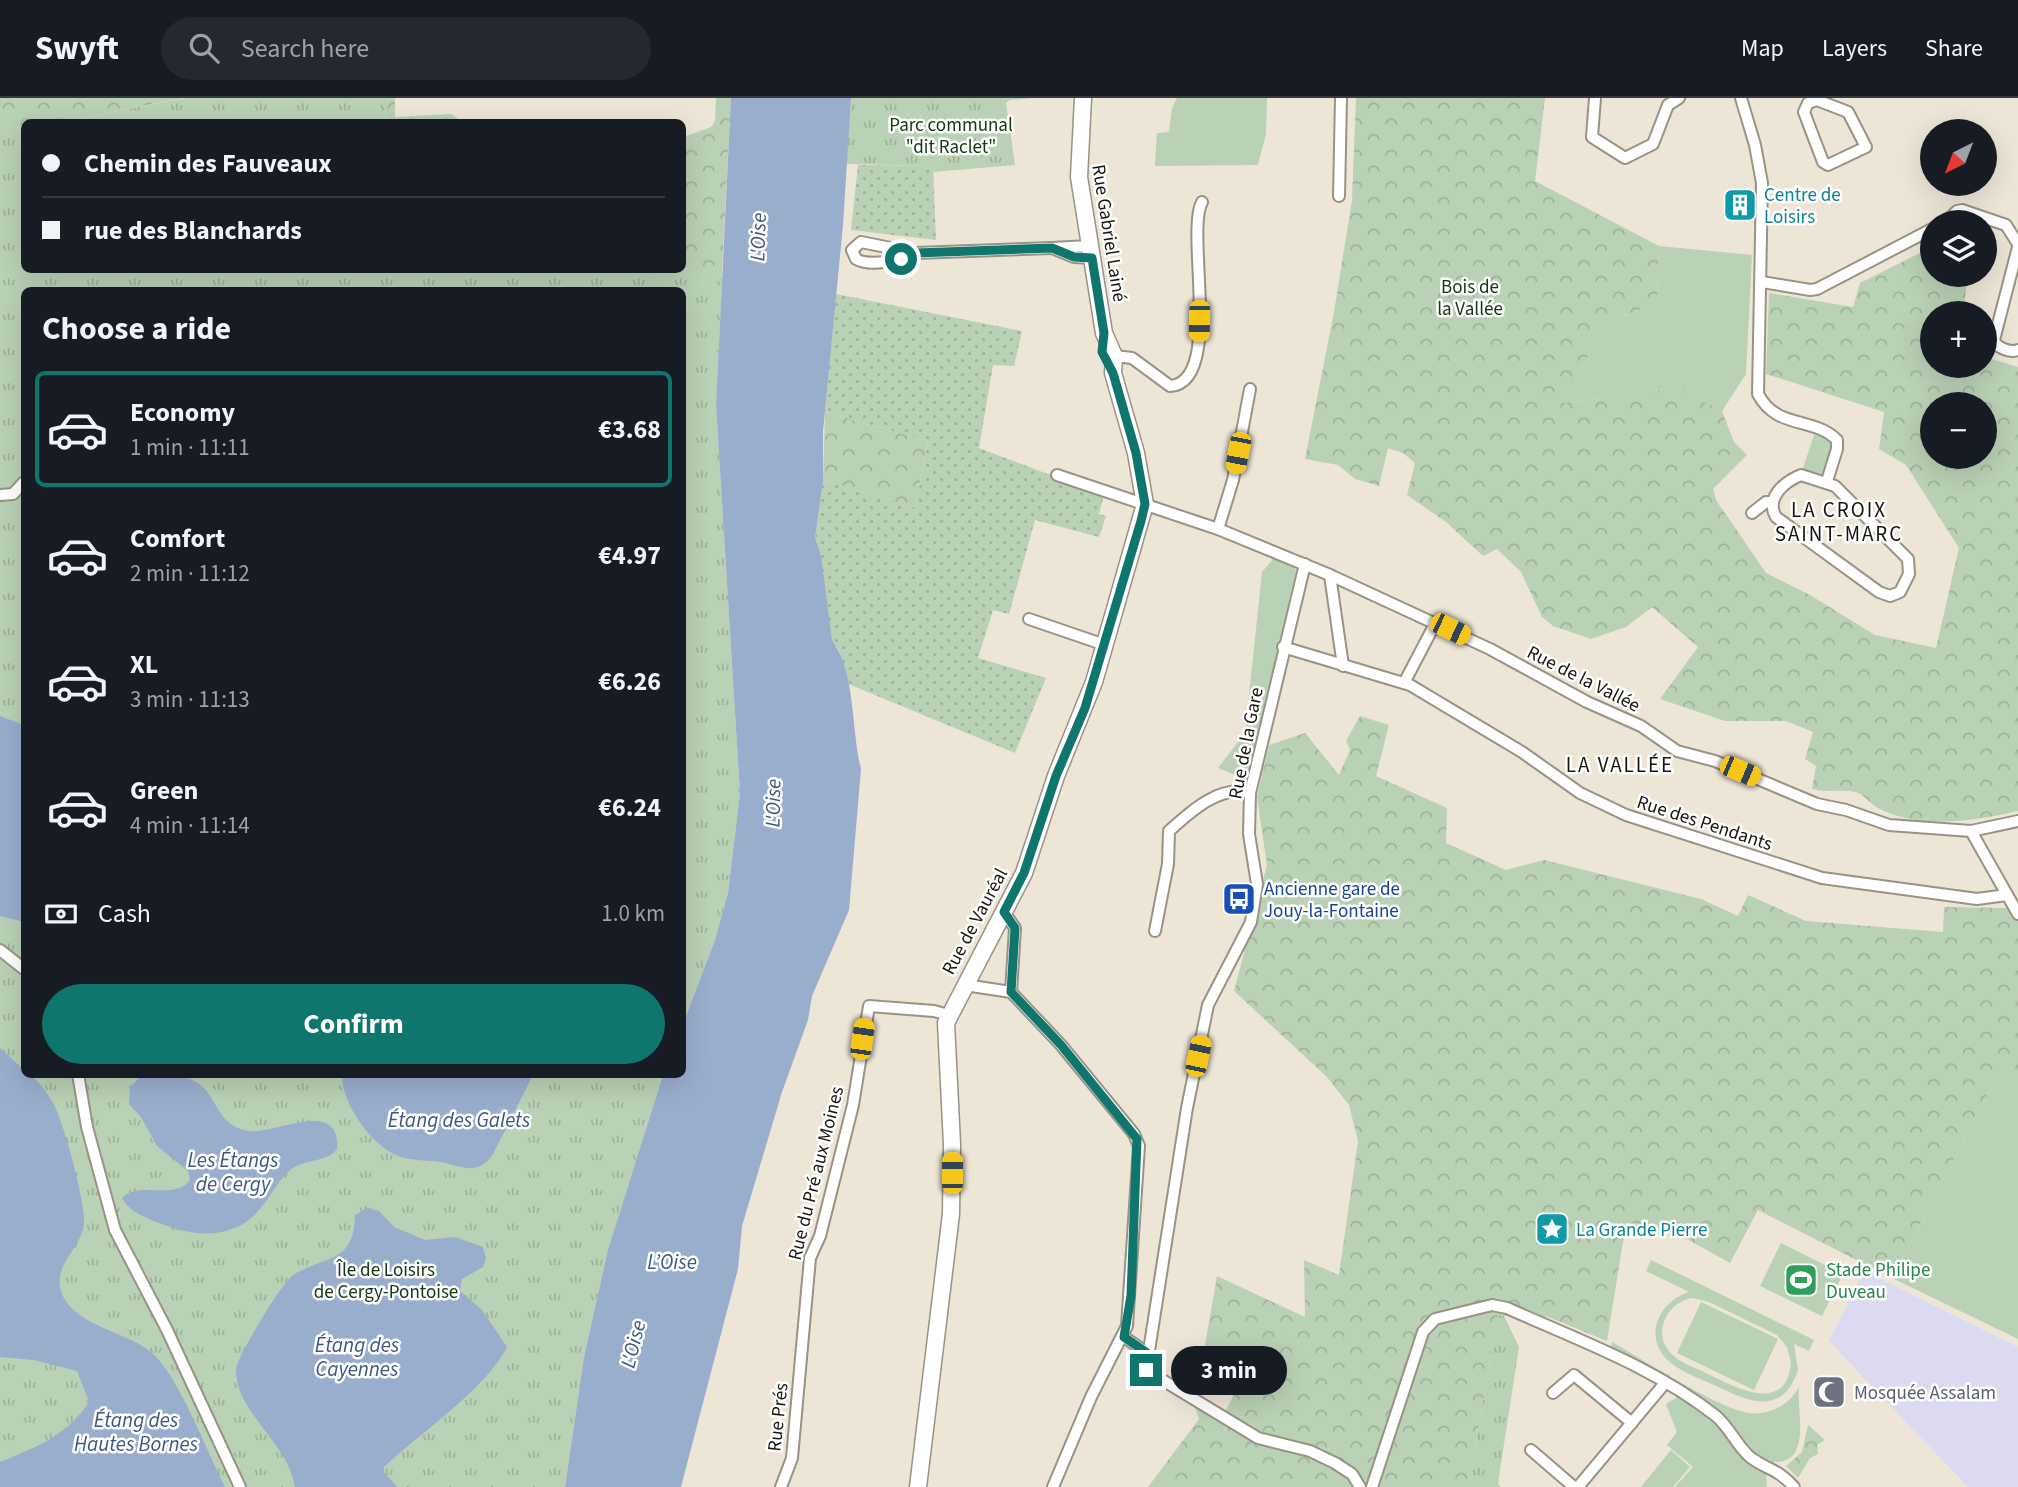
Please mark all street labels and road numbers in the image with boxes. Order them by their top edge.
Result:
street label: Rue Gabriel Lainé [1084,163,1133,304]
street label: Rue de la Vallée [1522,639,1645,719]
street label: Rue de la Gare [1222,685,1271,802]
street label: Rue des Pendants [1633,789,1776,858]
street label: Rue de Vauréal [936,863,1015,980]
street label: Rue du Pré aux Moines [782,1084,851,1263]
street label: Rue Prés [761,1381,796,1453]

